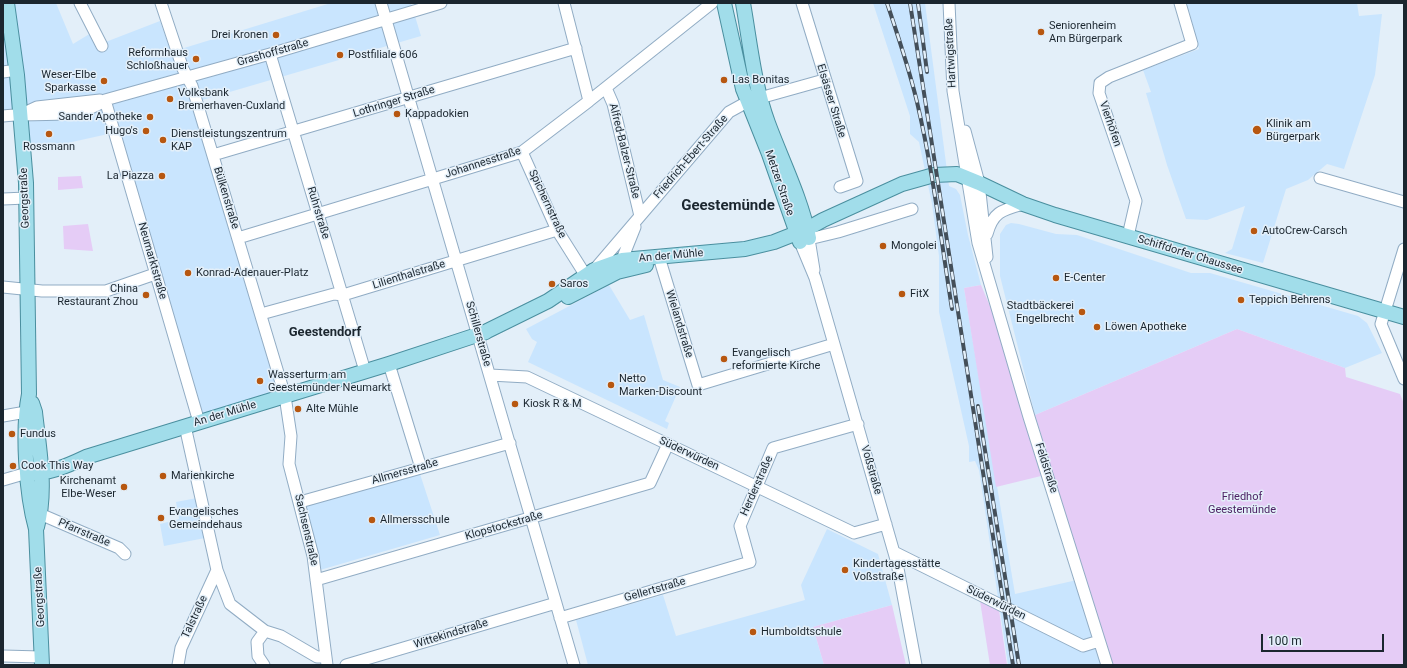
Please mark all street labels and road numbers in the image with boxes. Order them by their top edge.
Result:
street label: Hartwigstraße [943,18,959,88]
street label: Grashoffstraße [236,36,310,70]
street label: Elsässer Straße [814,63,848,139]
street label: Lothringer Straße [352,83,436,121]
street label: Vierhöfen [1096,100,1124,148]
street label: Alfred-Balzer-Straße [606,102,642,200]
street label: Friedrich-Ebert-Straße [651,112,731,202]
street label: Johannesstraße [443,144,523,182]
street label: Metzer Straße [762,148,796,218]
street label: Bülkenstraße [210,165,242,231]
street label: Georgstraße [17,168,33,228]
street label: Spichernstraße [525,168,569,240]
street label: Ruhrstraße [304,185,332,241]
street label: Neumarktstraße [135,221,169,301]
street label: Schiffdorfer Chaussee [1136,233,1244,277]
street label: An der Mühle [638,247,704,265]
street label: Lilienthalstraße [371,258,447,292]
street label: Wielandstraße [662,288,696,360]
street label: Schillerstraße [462,300,494,368]
street label: An der Mühle [192,398,258,430]
street label: Süderwürden [657,434,721,474]
street label: Feldstraße [1032,441,1060,495]
street label: Voßstraße [858,444,884,496]
street label: Herderstraße [738,454,776,518]
street label: Allmersstraße [370,456,440,488]
street label: Sachsenstraße [291,493,321,567]
street label: Klopstockstraße [464,509,544,543]
street label: Pfarrstraße [56,516,112,550]
street label: Georgstraße [32,566,48,628]
street label: Gellertstraße [623,575,687,605]
street label: Süderwürden [964,583,1028,623]
street label: Talstraße [179,593,211,641]
street label: Wittekindstraße [412,616,490,652]

